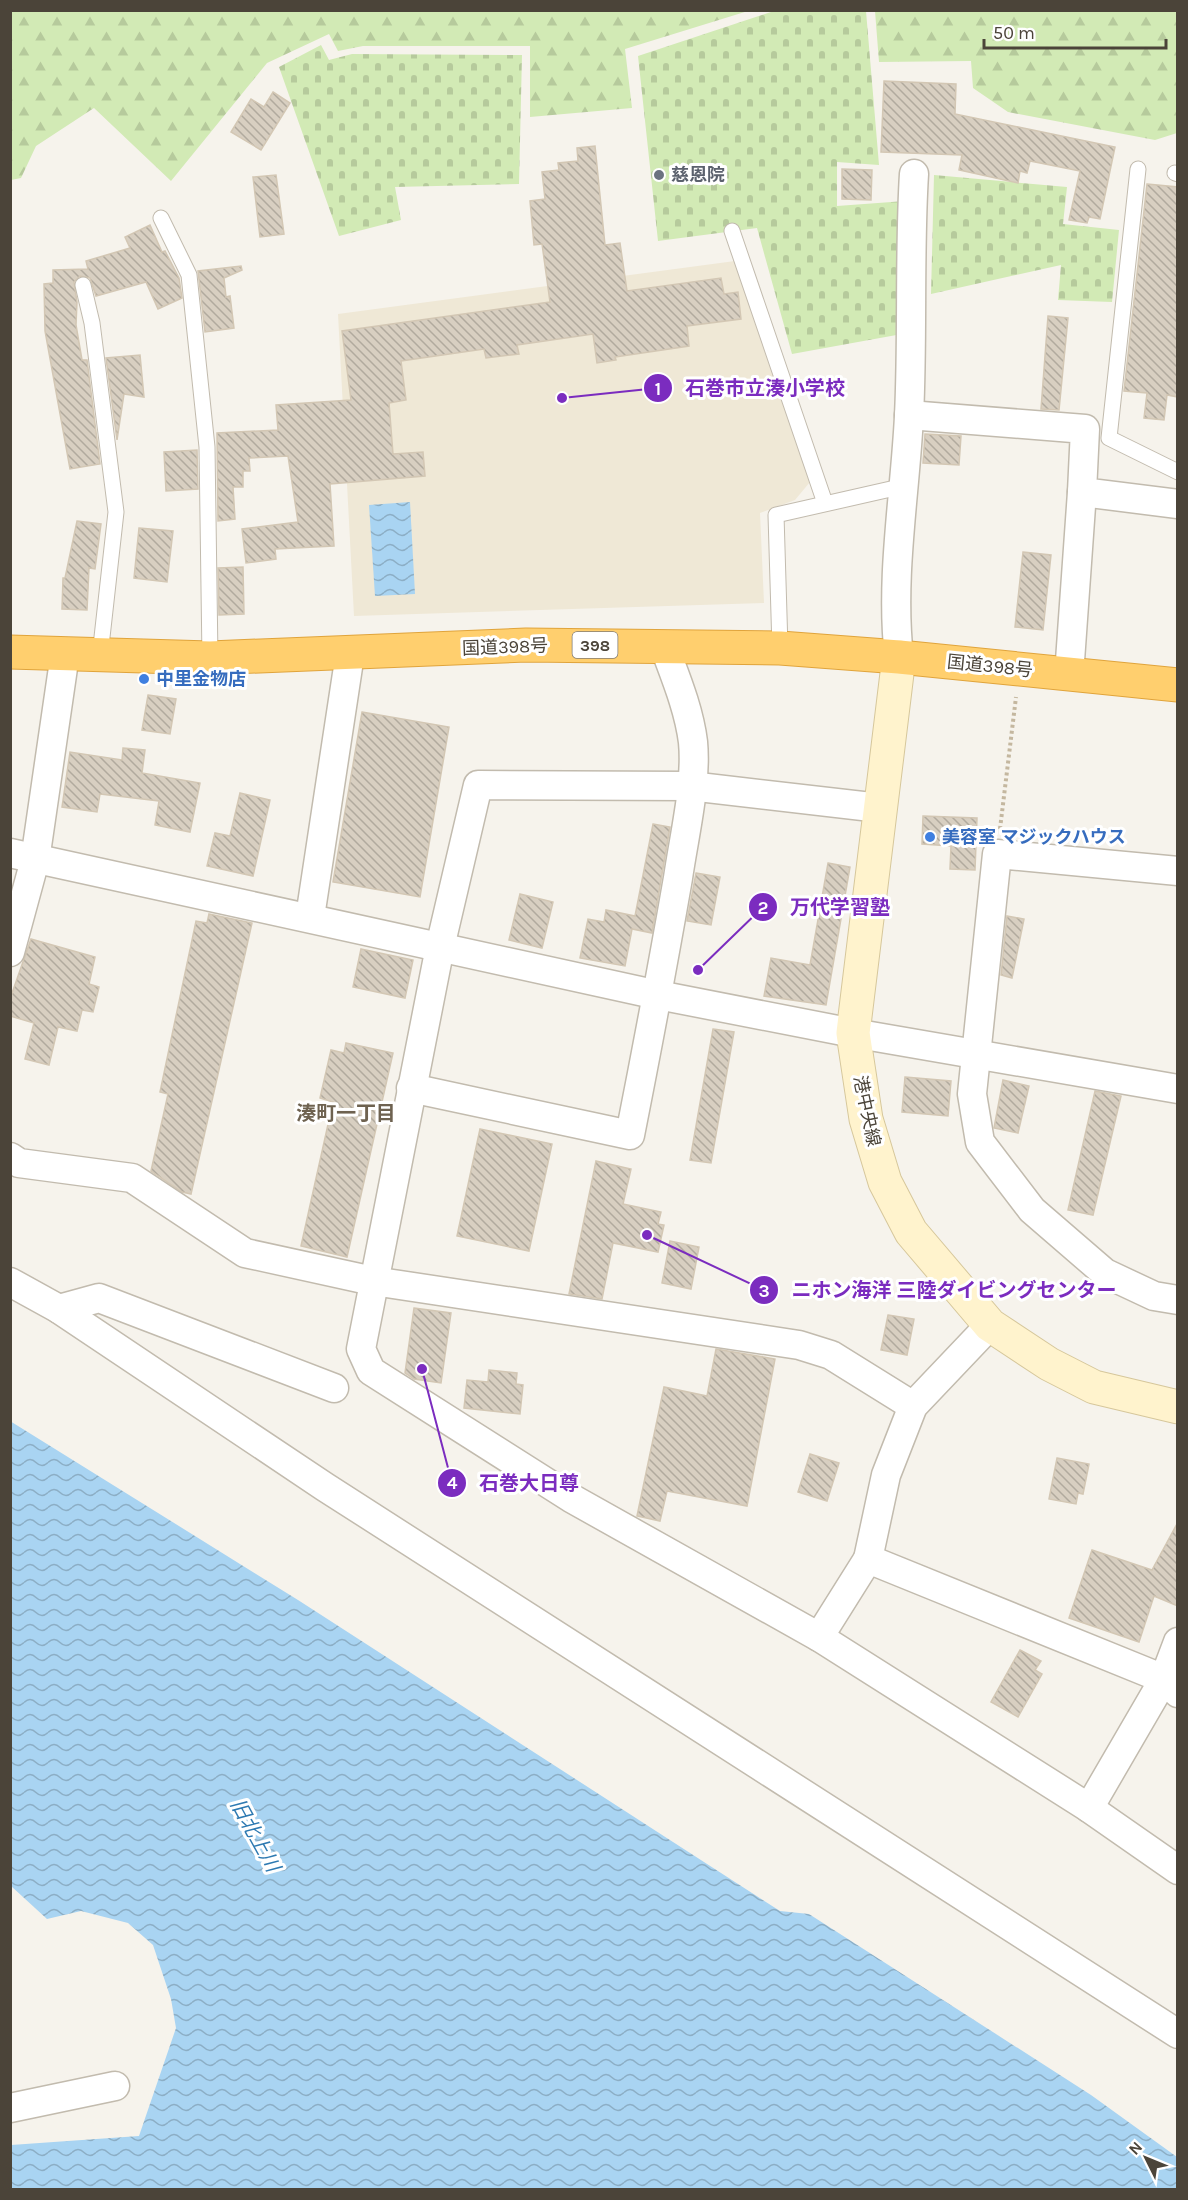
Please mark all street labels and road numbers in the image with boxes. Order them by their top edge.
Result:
road number: 398 [572,632,618,658]
street label: 国道398号 [462,635,548,659]
street label: 国道398号 [946,651,1034,681]
street label: 港中央線 [849,1073,885,1149]

